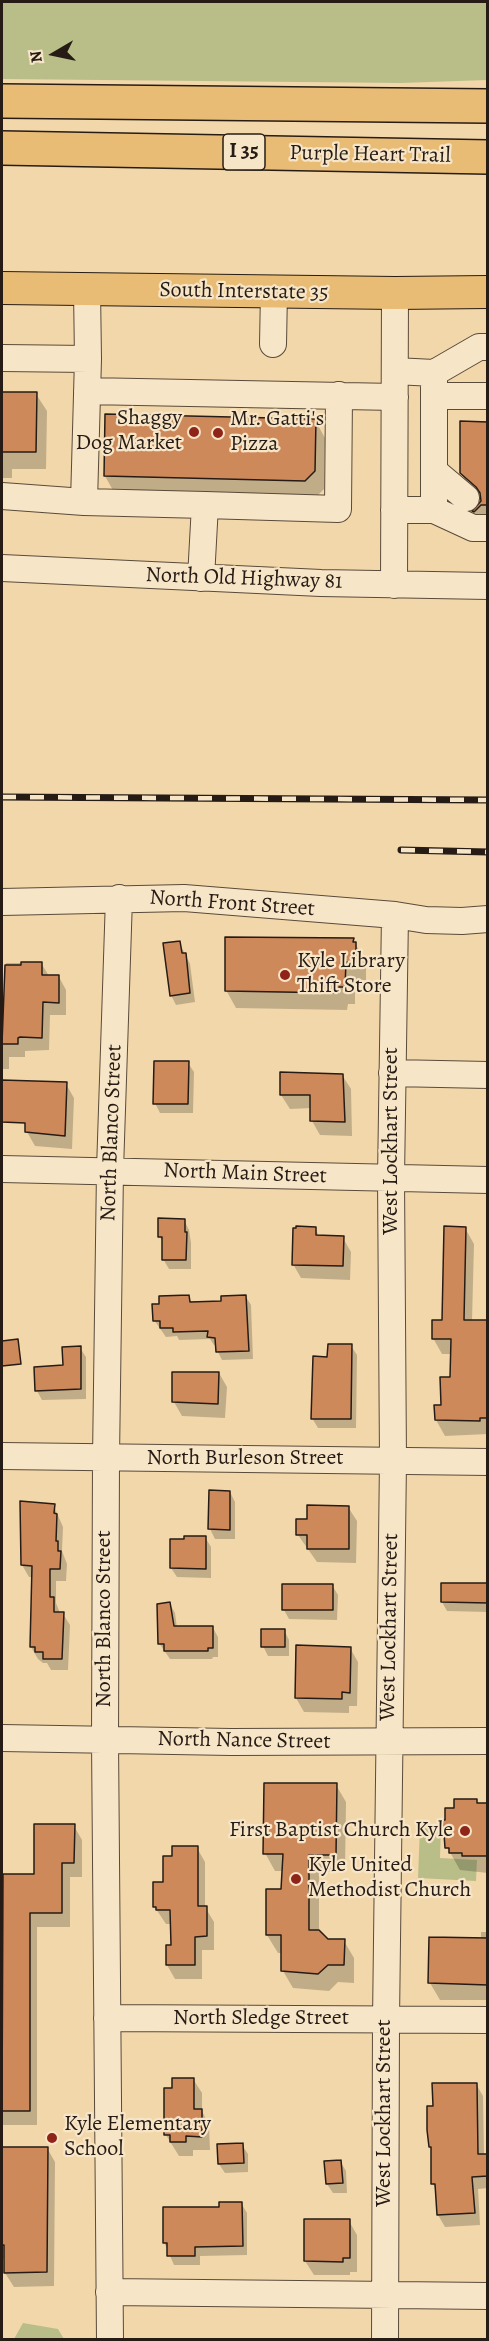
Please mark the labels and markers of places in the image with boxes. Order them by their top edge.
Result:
place label: Shaggy Dog Market [75,406,182,458]
place label: Mr. Gatti's Pizza [230,407,324,458]
marker: Shaggy Dog Market [187,425,201,439]
marker: Mr. Gatti's Pizza [211,426,225,440]
place label: Kyle Library Thift Store [297,949,405,1000]
marker: Kyle Library Thift Store [278,968,292,982]
place label: First Baptist Church Kyle [229,1818,453,1844]
marker: First Baptist Church Kyle [458,1824,472,1838]
place label: Kyle United Methodist Church [308,1853,471,1904]
marker: Kyle United Methodist Church [289,1872,303,1886]
place label: Kyle Elementary School [64,2112,211,2164]
marker: Kyle Elementary School [45,2131,59,2145]

